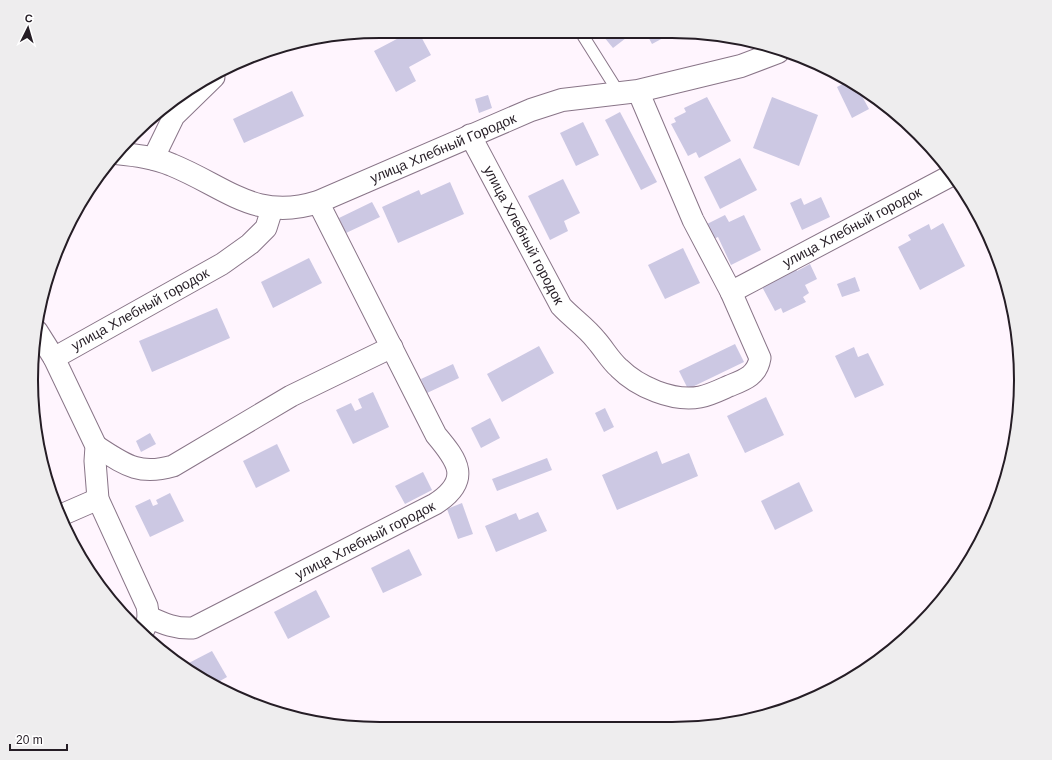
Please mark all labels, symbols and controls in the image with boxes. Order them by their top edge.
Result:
north arrow [8,8,48,48]
text: С [24,12,33,24]
street label: улица Хлебный Городок [368,110,519,186]
street label: улица Хлебный городок [481,163,568,308]
street label: улица Хлебный городок [780,183,925,270]
street label: улица Хлебный городок [68,264,212,354]
street label: улица Хлебный городок [292,497,438,582]
scale bar [10,726,67,752]
text: 20 m [16,733,43,747]

